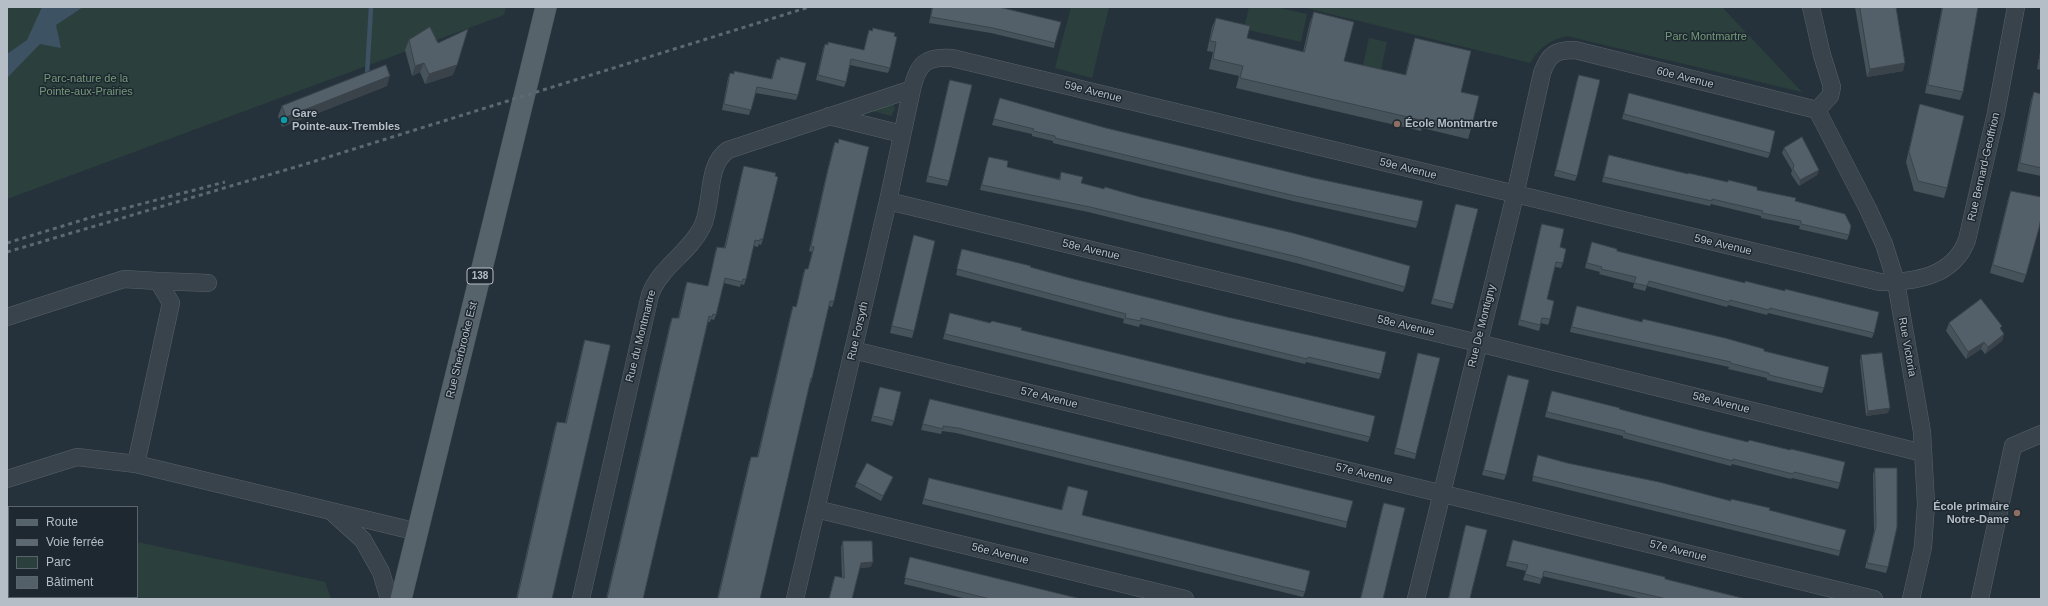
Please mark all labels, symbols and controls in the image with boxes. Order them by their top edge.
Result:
park label: Parc Montmartre [1665,30,1747,44]
street label: 60e Avenue [1655,65,1715,91]
park label: Parc-nature de la Pointe-aux-Prairies [39,72,133,98]
street label: 59e Avenue [1063,79,1123,105]
place label: Gare Pointe-aux-Trembles [292,107,400,133]
street label: Rue Bernard-Geoffrion [1965,111,2003,223]
marker: Gare Pointe-aux-Trembles [279,115,289,125]
place label: École Montmartre [1405,117,1498,131]
marker: École Montmartre [1392,119,1402,129]
street label: 59e Avenue [1378,156,1438,182]
street label: 59e Avenue [1693,232,1753,258]
street label: 58e Avenue [1061,237,1121,263]
road number: 138 [467,268,493,284]
street label: Rue De Montigny [1465,283,1499,369]
street label: Rue du Montmartre [623,288,659,384]
street label: Rue Sherbrooke Est [444,300,480,400]
street label: Rue Forsyth [845,300,871,362]
street label: 58e Avenue [1376,313,1436,339]
street label: Rue Victoria [1895,316,1919,378]
street label: 57e Avenue [1019,385,1079,411]
street label: 58e Avenue [1691,390,1751,416]
street label: 57e Avenue [1334,461,1394,487]
place label: École primaire Notre-Dame [1933,500,2009,526]
legend [8,506,138,598]
marker: École primaire Notre-Dame [2012,508,2022,518]
text: Route [46,515,78,529]
text: Voie ferrée [46,535,104,549]
street label: 57e Avenue [1648,538,1708,564]
street label: 56e Avenue [970,541,1030,567]
text: Parc [46,555,71,569]
text: Bâtiment [46,575,93,589]

